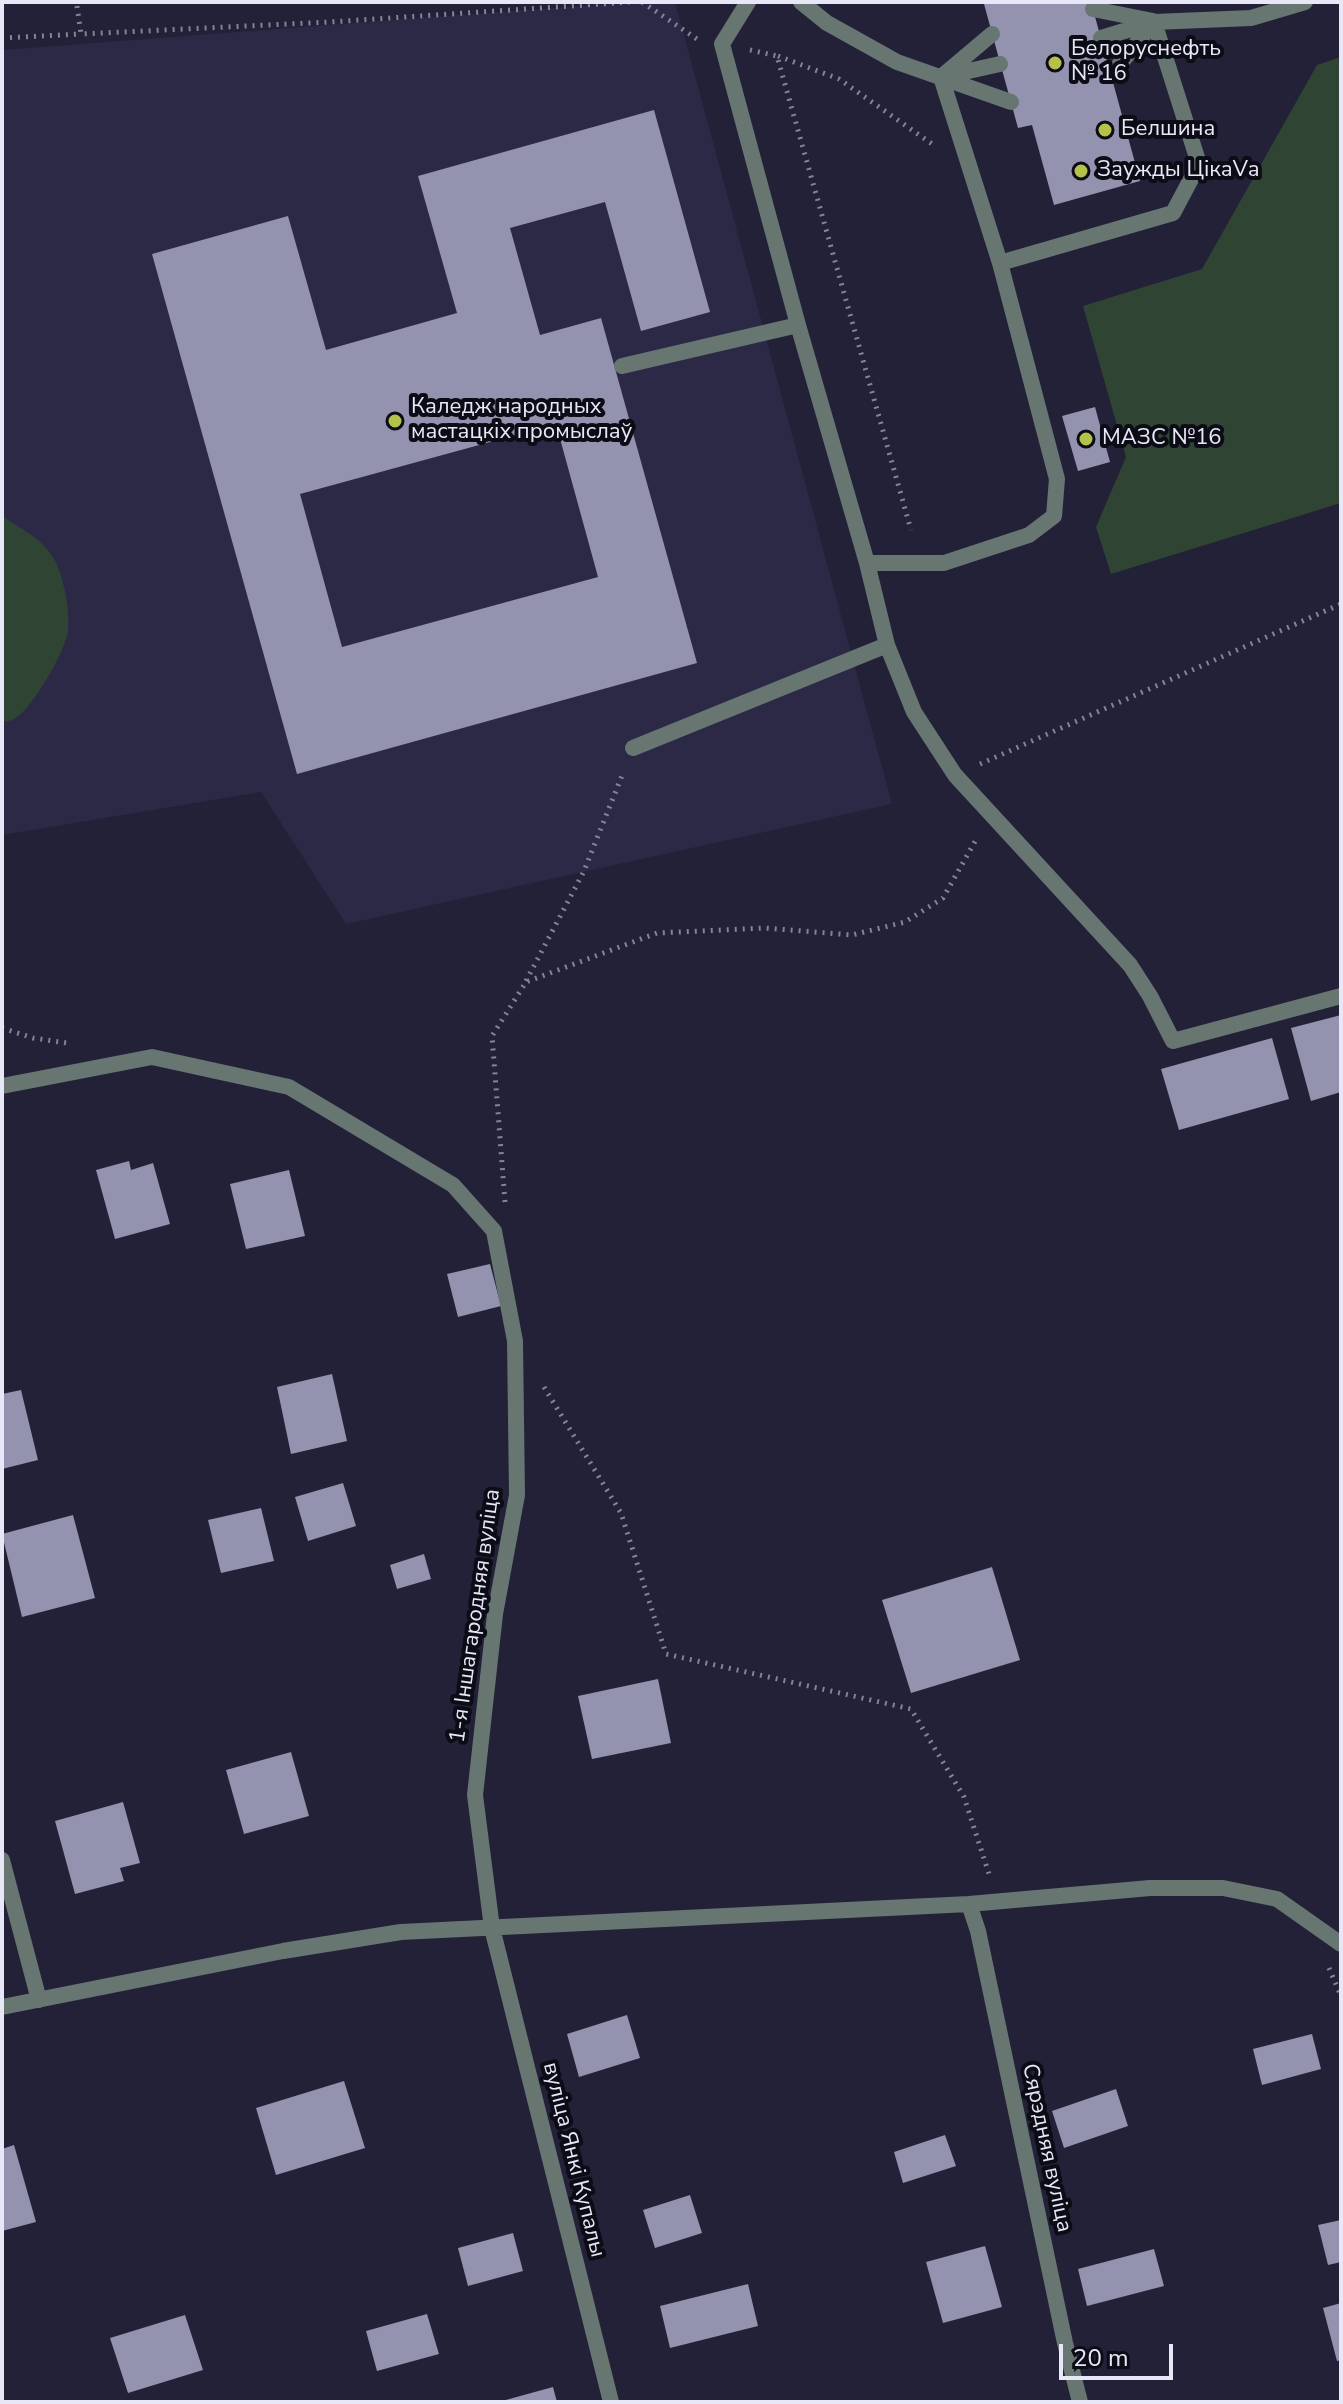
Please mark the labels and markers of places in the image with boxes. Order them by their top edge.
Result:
place label: Белоруснефть № 16 [1071,37,1221,88]
marker: Белоруснефть № 16 [1046,54,1064,72]
place label: Белшина [1121,117,1215,143]
marker: Белшина [1096,121,1114,139]
place label: Заужды ЦікаVа [1097,158,1260,184]
marker: Заужды ЦікаVа [1072,162,1090,180]
place label: Каледж народных мастацкіх промыслаў [411,395,632,446]
marker: Каледж народных мастацкіх промыслаў [386,412,404,430]
place label: МАЗС №16 [1102,426,1222,452]
marker: МАЗС №16 [1077,430,1095,448]

